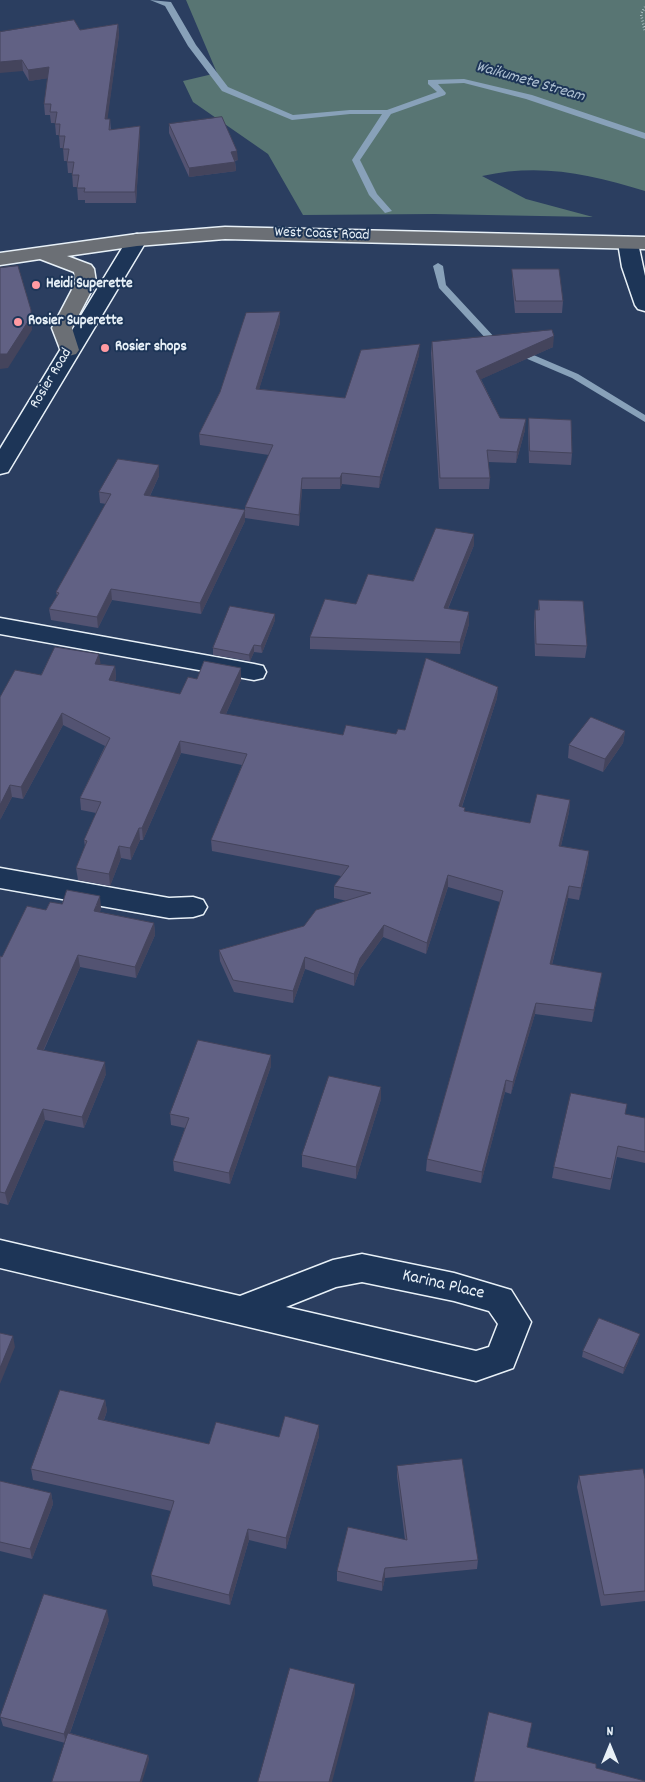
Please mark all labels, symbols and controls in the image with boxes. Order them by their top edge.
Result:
water label: Waikumete Stream [473,58,587,108]
street label: West Coast Road [274,224,370,246]
place label: Heidi Superette [46,276,133,294]
marker: Heidi Superette [30,279,42,291]
place label: Rosier Superette [28,313,123,331]
marker: Rosier Superette [12,316,24,328]
place label: Rosier shops [115,339,187,357]
marker: Rosier shops [99,342,111,354]
street label: Rosier Road [27,346,77,412]
street label: Karina Place [400,1266,486,1306]
north arrow [585,1722,635,1772]
text: N [607,1722,613,1742]

